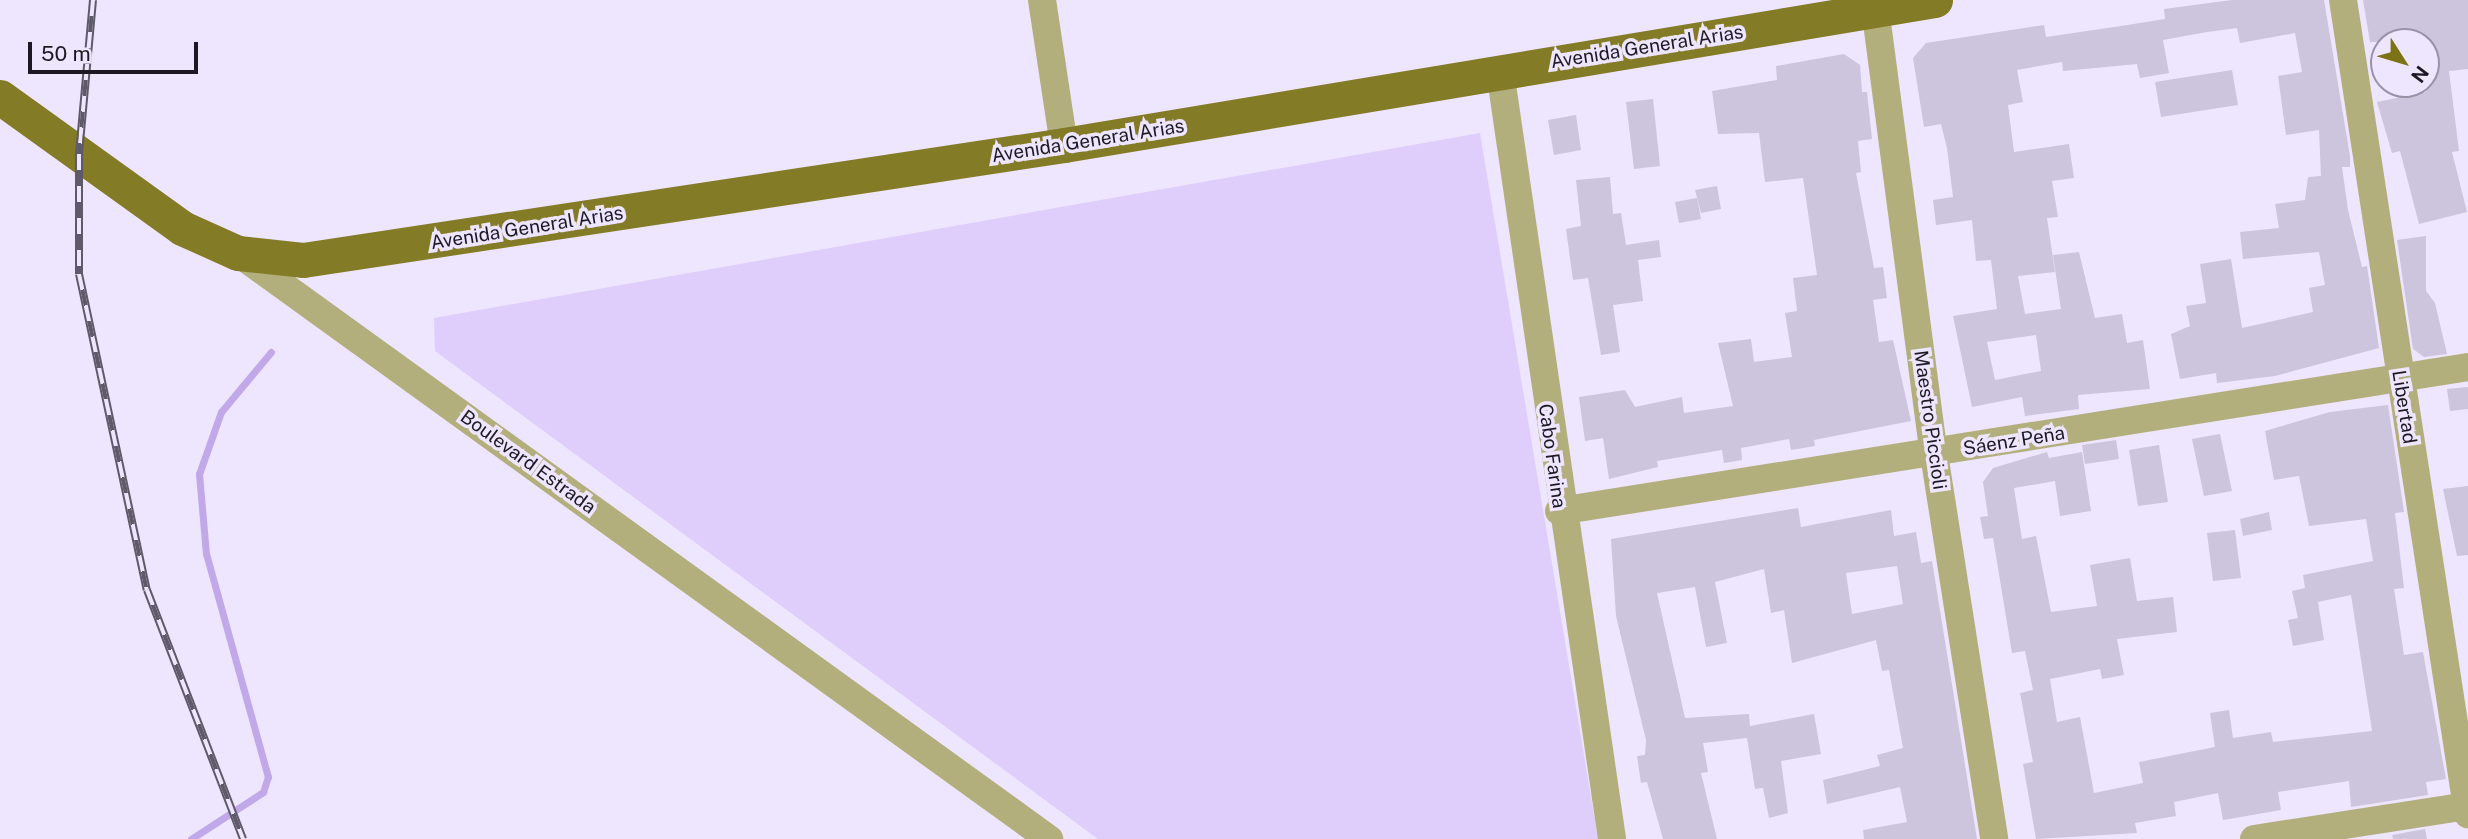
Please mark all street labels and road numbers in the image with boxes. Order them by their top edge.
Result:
street label: Avenida General Arias [1549,21,1745,73]
street label: Avenida General Arias [990,115,1186,167]
street label: Avenida General Arias [429,202,625,254]
street label: Maestro Piccioli [1909,349,1951,491]
street label: Libertad [2387,369,2421,445]
street label: Cabo Farina [1533,402,1571,510]
street label: Boulevard Estrada [456,405,600,519]
street label: Sáenz Peña [1961,422,2067,460]

